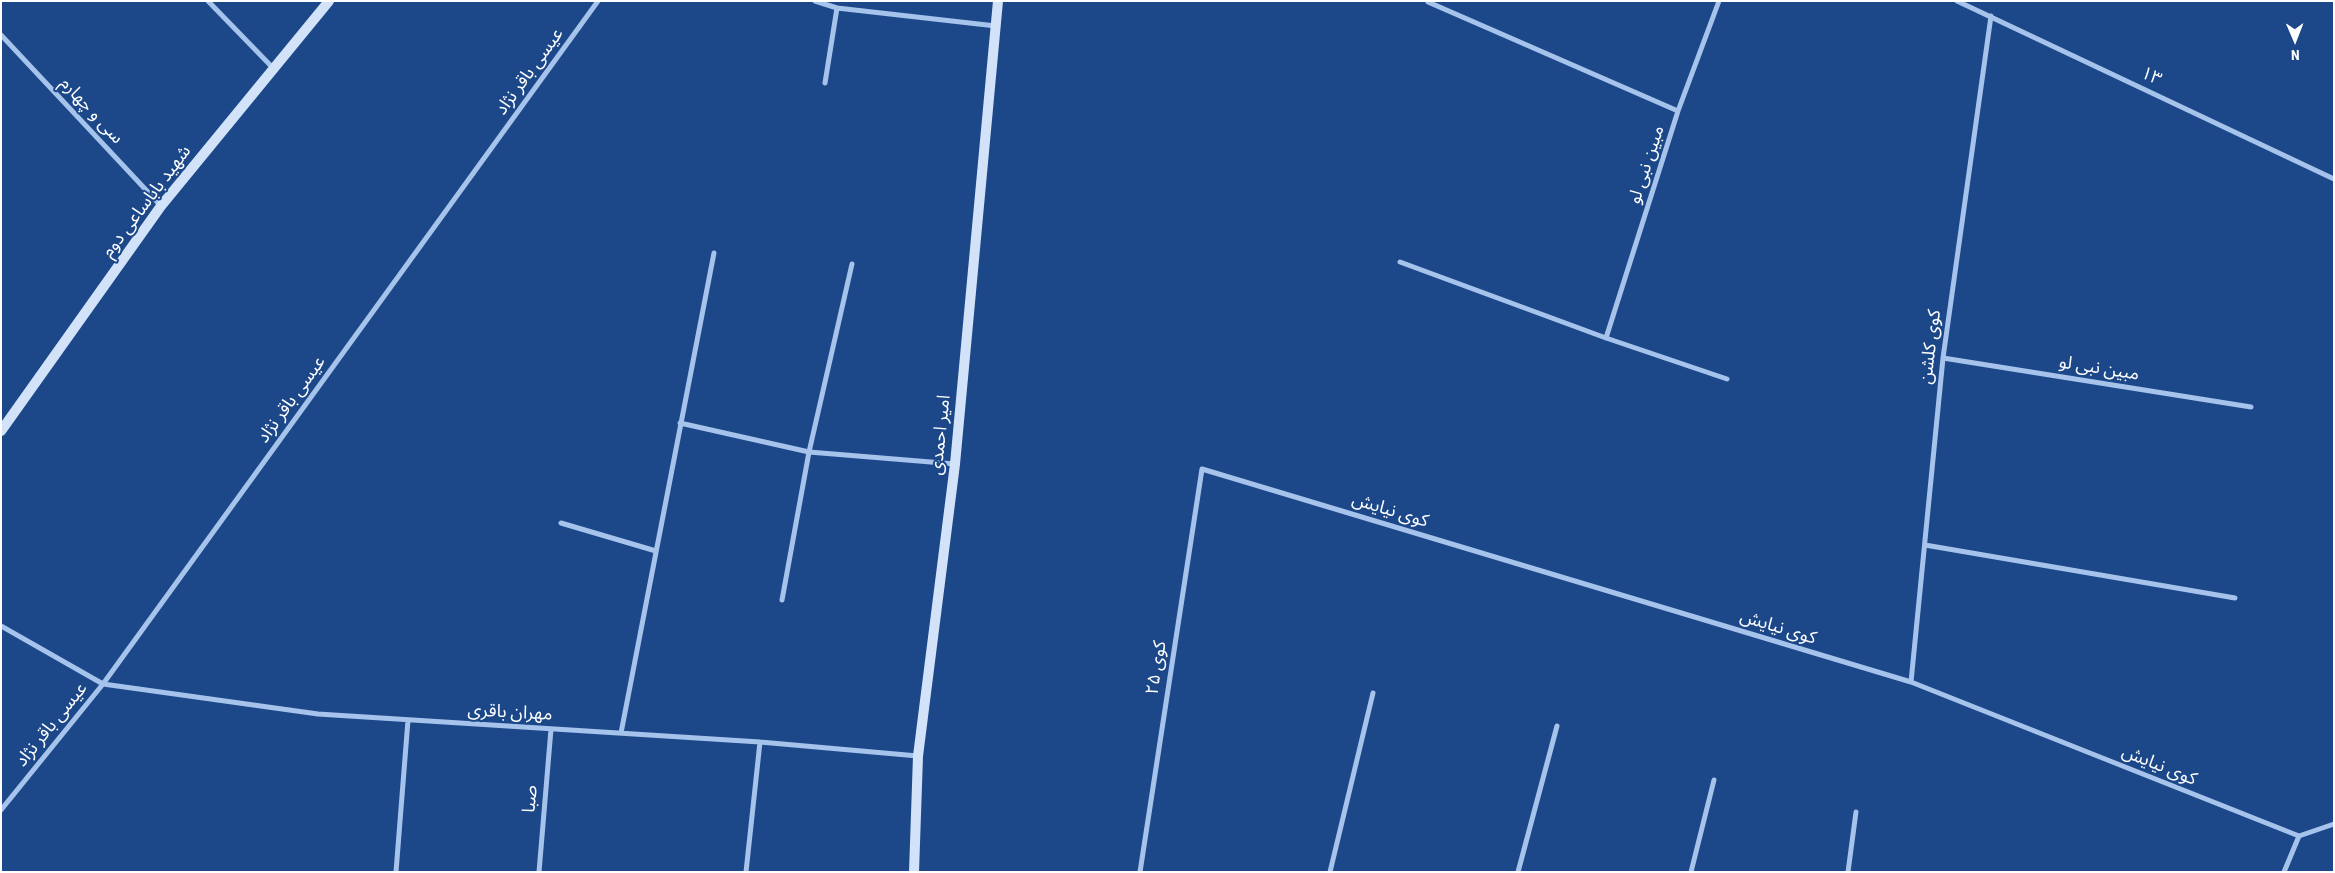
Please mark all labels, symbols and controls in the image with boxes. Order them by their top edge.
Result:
north arrow [2270,15,2320,65]
street label: عیسی باقر نژاد [491,24,569,120]
text: N [2291,47,2300,63]
street label: ۱۳ [2137,63,2165,91]
street label: سی و چهارم [55,73,127,149]
street label: مبین نبی لو [1624,123,1670,207]
street label: شهید باباساعی دوم [98,142,196,262]
street label: کوی کلشن [1916,308,1946,386]
street label: عیسی باقر نژاد [253,352,331,448]
street label: مبین نبی لو [2057,352,2141,386]
street label: امیر احمدی [926,394,956,476]
street label: کوی نیایش [1349,489,1431,533]
street label: کوی نیایش [1737,606,1819,650]
street label: کوی ۲۵ [1142,639,1172,697]
street label: عیسی باقر نژاد [11,678,93,772]
street label: مهران باقری [467,700,553,726]
street label: کوی نیایش [2118,741,2200,791]
street label: صبا [519,784,543,814]

